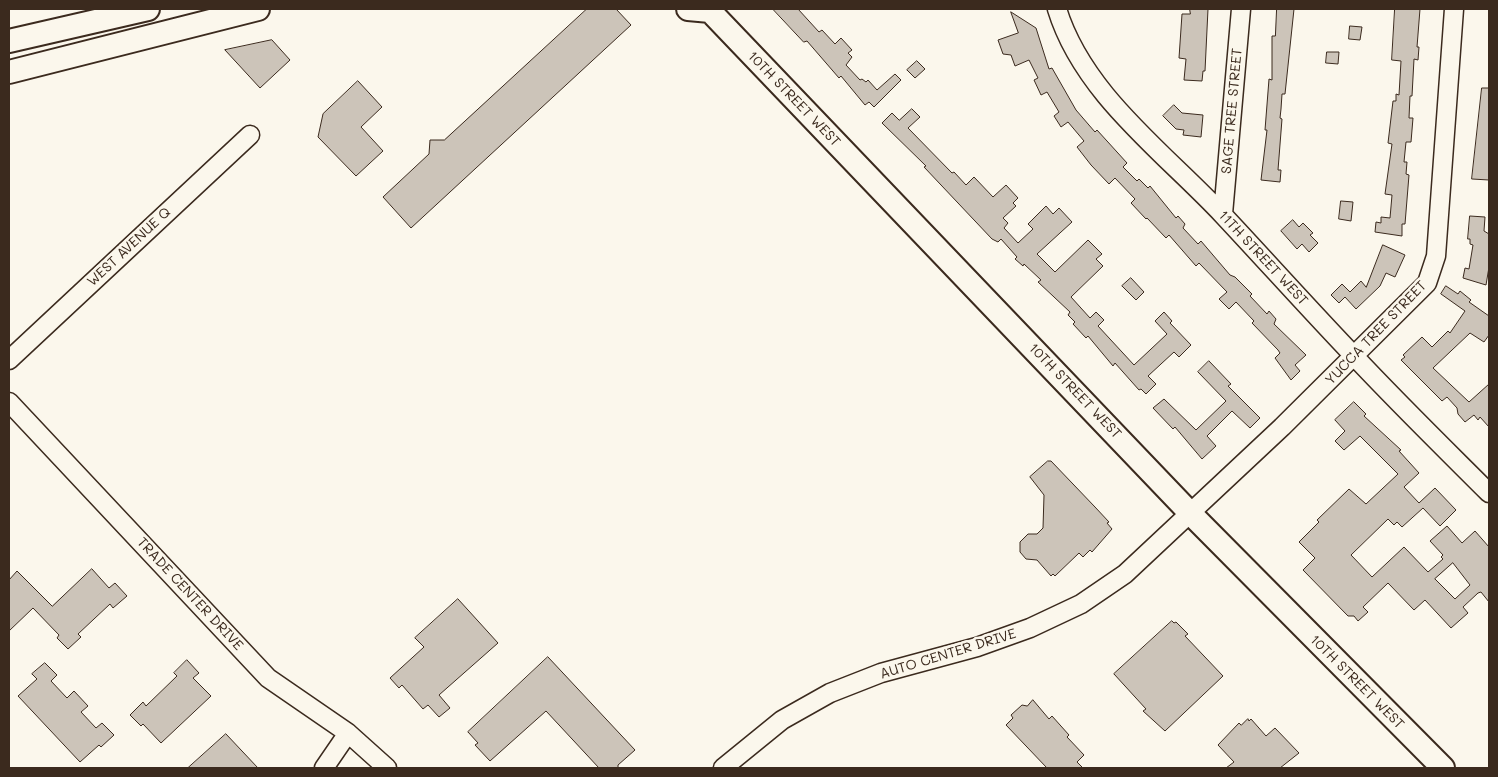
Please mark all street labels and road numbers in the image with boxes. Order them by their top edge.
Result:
street label: SAGE TREE STREET [1218,47,1246,175]
street label: 10TH STREET WEST [744,48,844,150]
street label: WEST AVENUE Q [84,204,174,290]
street label: 11TH STREET WEST [1215,207,1311,309]
street label: YUCCA TREE STREET [1322,277,1430,389]
street label: 10TH STREET WEST [1025,340,1125,442]
street label: TRADE CENTER DRIVE [133,534,247,654]
street label: AUTO CENTER DRIVE [878,625,1018,683]
street label: 10TH STREET WEST [1306,631,1408,733]

